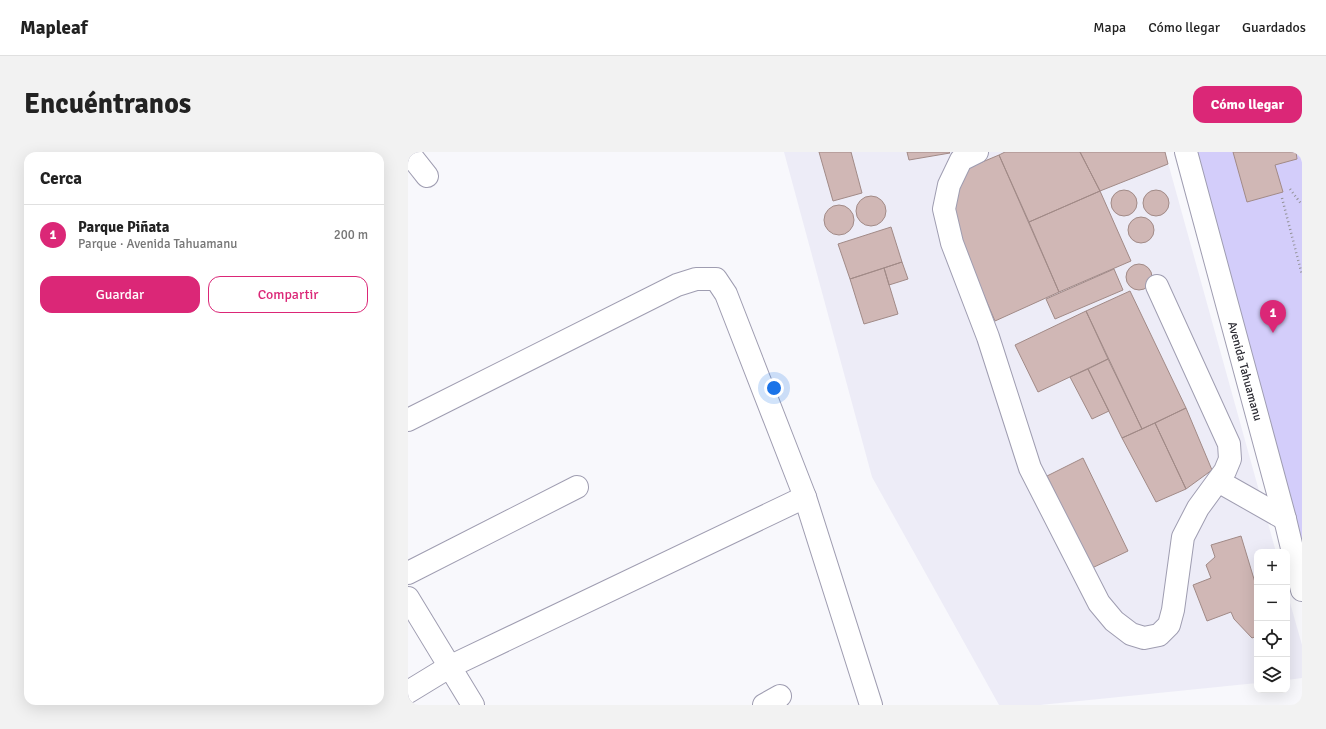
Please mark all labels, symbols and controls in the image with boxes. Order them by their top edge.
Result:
text: Mapleaf [20,16,88,40]
text: Mapa [1093,19,1126,36]
text: Cómo llegar [1148,19,1220,36]
text: Guardados [1242,19,1306,36]
button: Cómo llegar [1193,86,1302,123]
text: Encuéntranos [24,87,191,121]
text: Cerca [40,168,82,189]
text: Parque Piñata [78,218,169,236]
text: 1 [49,227,57,243]
text: 200 m [334,227,368,243]
text: Parque · Avenida Tahuamanu [78,236,237,252]
button: Guardar [40,276,200,313]
button: Compartir [208,276,368,313]
pin: 1 [1260,300,1286,333]
street label: Avenida Tahuamanu [1224,320,1265,423]
your location [764,378,784,398]
map controls [1254,549,1290,693]
button: + [1254,549,1290,585]
button: − [1254,585,1290,621]
button: locate [1254,621,1290,657]
button: layers [1254,657,1290,693]

